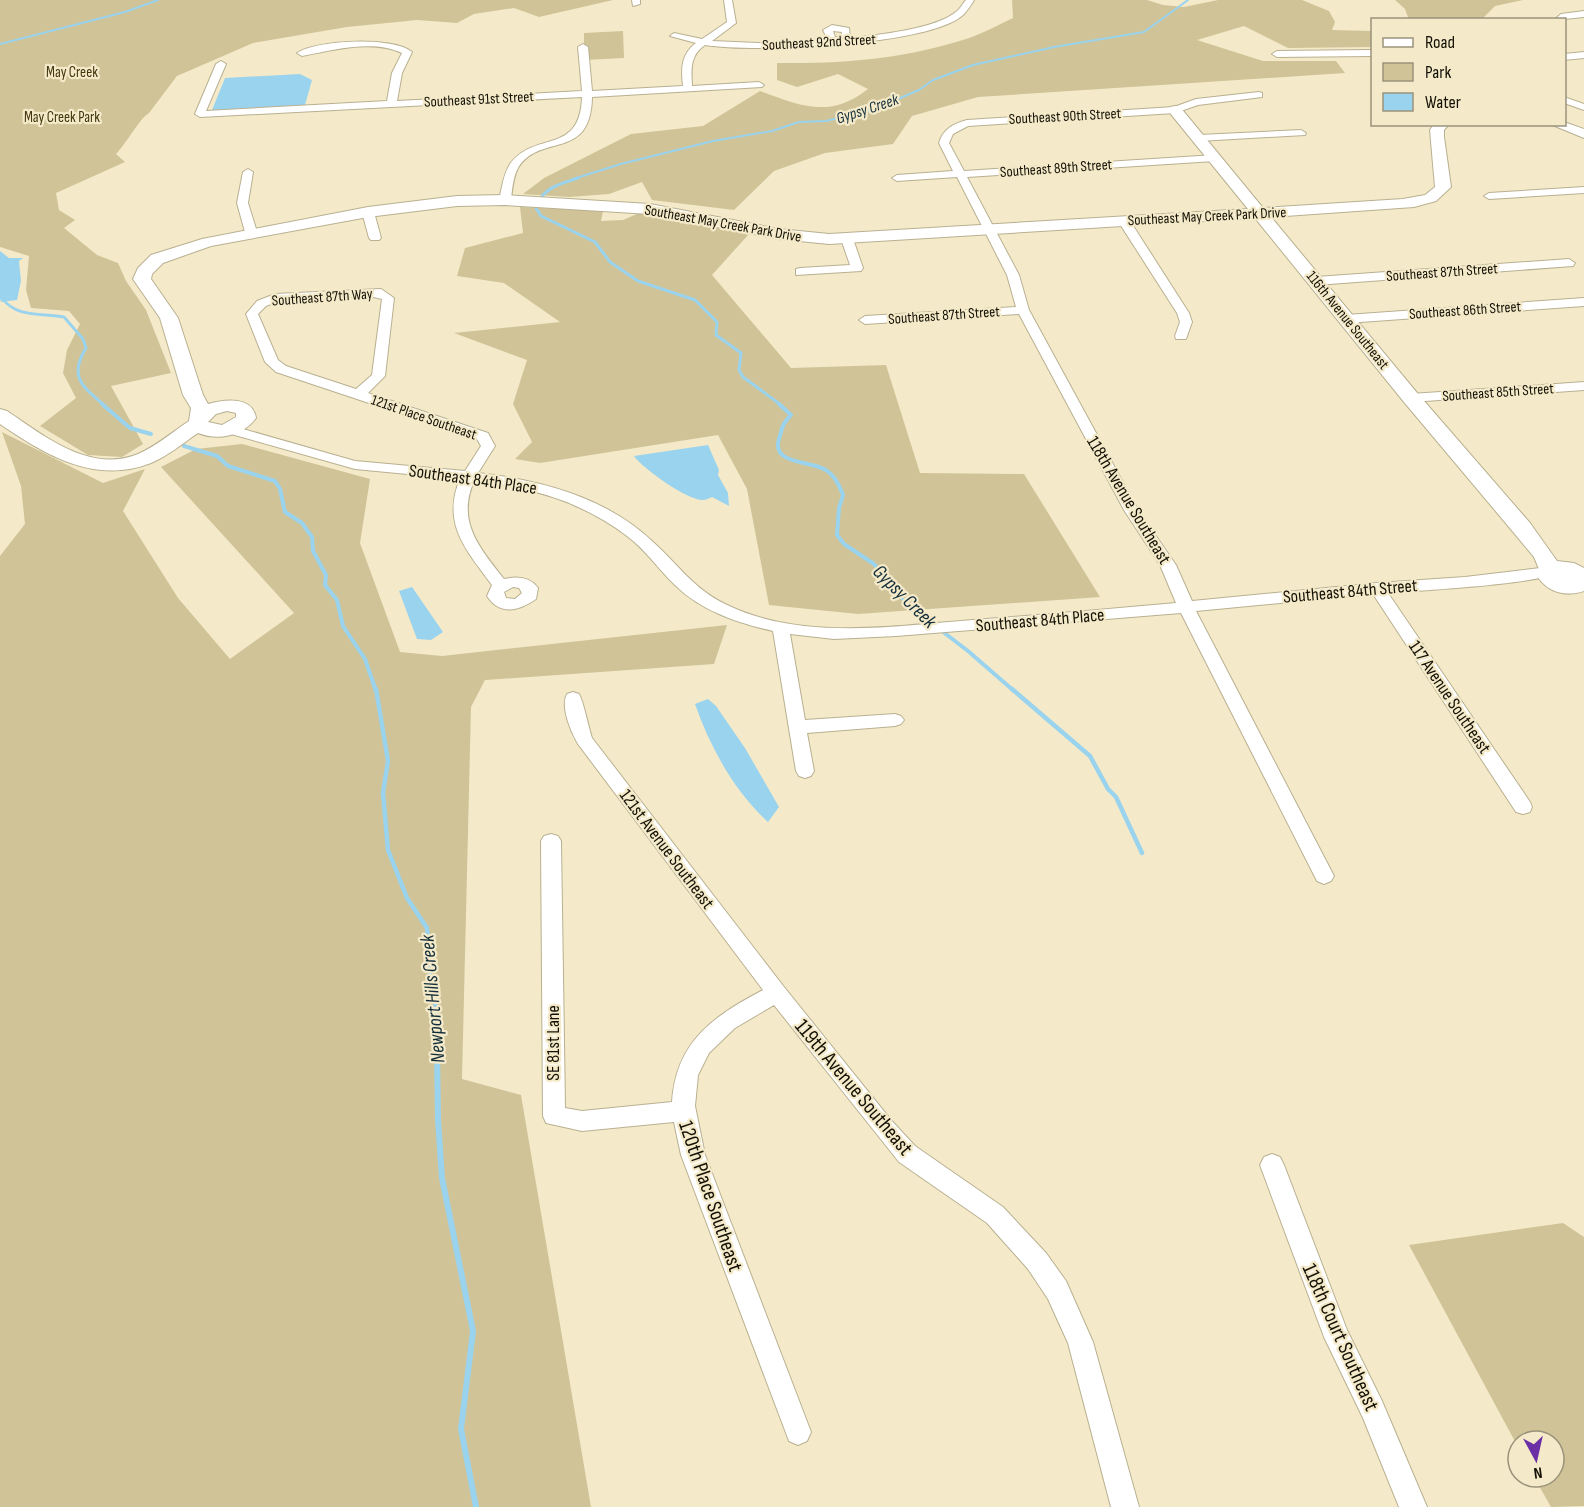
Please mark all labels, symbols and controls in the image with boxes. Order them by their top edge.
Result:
legend [1371,18,1566,126]
street label: Southeast 92nd Street [762,30,877,55]
text: Road [1425,32,1455,53]
text: Park [1425,62,1451,83]
park label: May Creek [46,63,98,82]
street label: Southeast 91st Street [424,87,535,112]
water label: Gypsy Creek [834,90,902,128]
text: Water [1425,92,1461,113]
street label: Southeast 90th Street [1008,104,1122,129]
park label: May Creek Park [24,108,100,127]
street label: Southeast 89th Street [999,155,1113,182]
street label: Southeast May Creek Park Drive [643,200,803,247]
street label: Southeast May Creek Park Drive [1127,203,1287,230]
street label: Southeast 87th Street [1386,259,1499,286]
street label: 116th Avenue Southeast [1302,267,1393,374]
street label: Southeast 87th Way [271,284,373,310]
street label: Southeast 86th Street [1408,297,1522,324]
street label: Southeast 87th Street [888,302,1001,329]
street label: Southeast 85th Street [1442,379,1555,406]
street label: 121st Place Southeast [369,391,479,445]
street label: 118th Avenue Southeast [1082,433,1175,568]
street label: Southeast 84th Place [408,460,538,499]
water label: Gypsy Creek [867,560,942,634]
street label: Southeast 84th Street [1282,575,1419,608]
street label: Southeast 84th Place [975,604,1105,637]
street label: 117 Avenue Southeast [1404,637,1495,758]
street label: 121st Avenue Southeast [615,785,719,914]
water label: Newport Hills Creek [415,933,451,1064]
street label: SE 81st Lane [543,1005,564,1081]
street label: 119th Avenue Southeast [789,1014,918,1160]
street label: 120th Place Southeast [673,1118,748,1275]
street label: 118th Court Southeast [1297,1260,1384,1415]
north arrow [1506,1429,1566,1489]
text: N [1532,1462,1543,1482]

